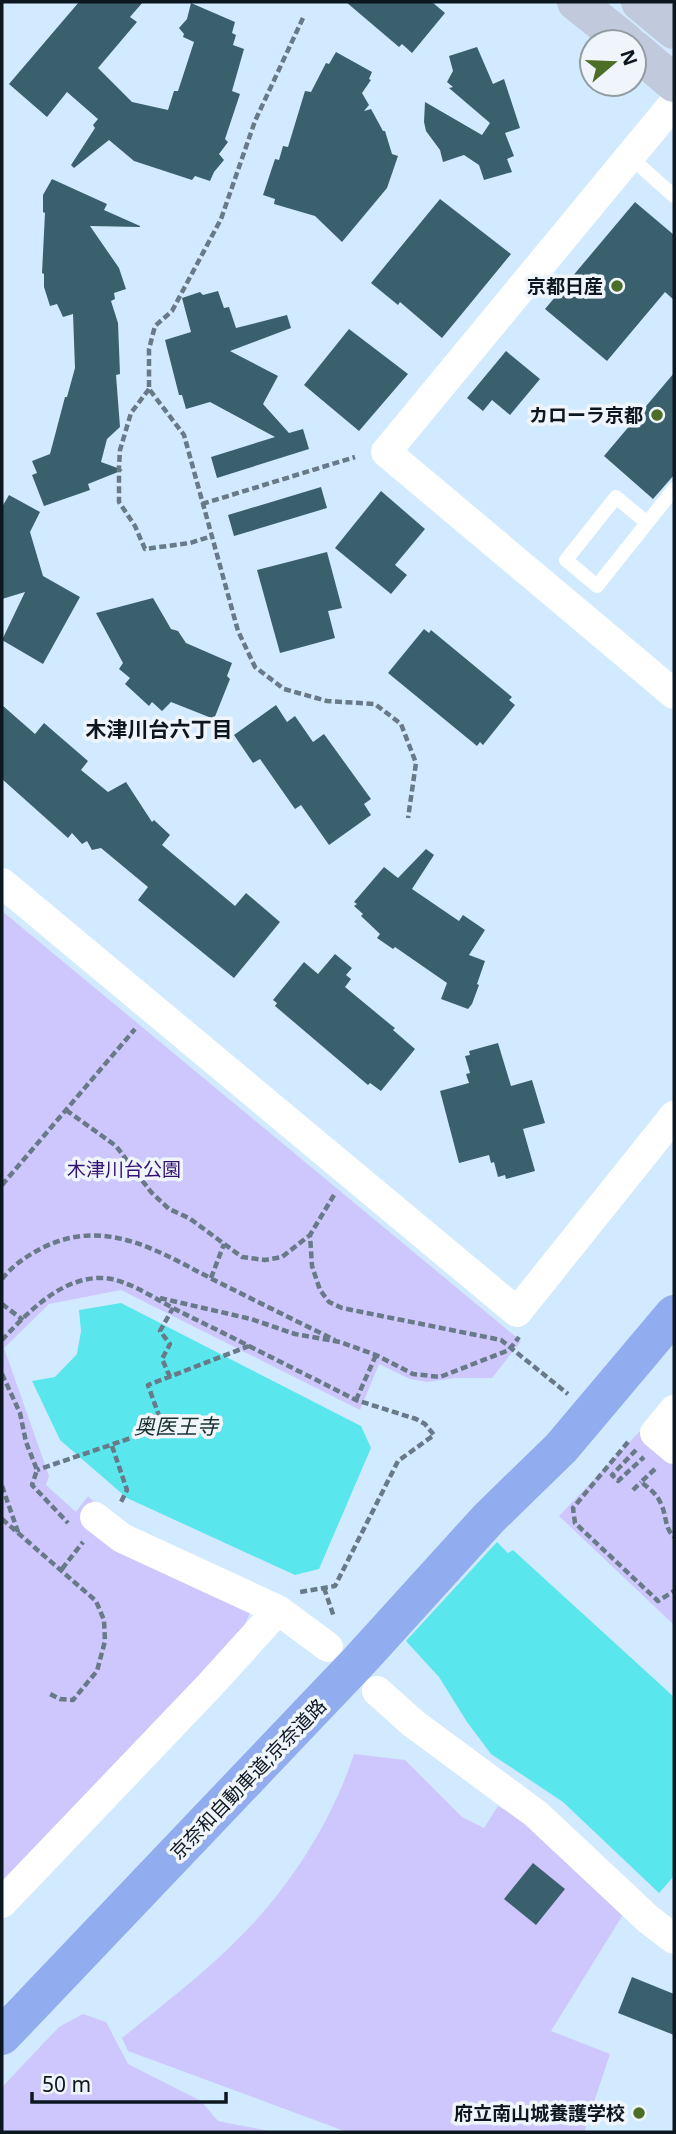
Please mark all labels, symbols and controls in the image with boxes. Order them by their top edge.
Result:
north arrow [578,28,648,98]
text: N [614,46,644,69]
place label: 京都日産 [527,273,603,299]
marker: 京都日産 [609,278,625,294]
place label: カローラ京都 [529,402,643,428]
marker: カローラ京都 [649,407,665,423]
district label: 木津川台六丁目 [86,715,233,743]
park label: 木津川台公園 [67,1156,181,1182]
water label: 奥医王寺 [134,1412,220,1440]
street label: 京奈和自動車道;京奈道路 [164,1693,332,1865]
scale bar [32,2060,226,2104]
text: 50 m [42,2070,91,2098]
place label: 府立南山城養護学校 [454,2100,625,2126]
marker: 府立南山城養護学校 [631,2105,647,2121]

